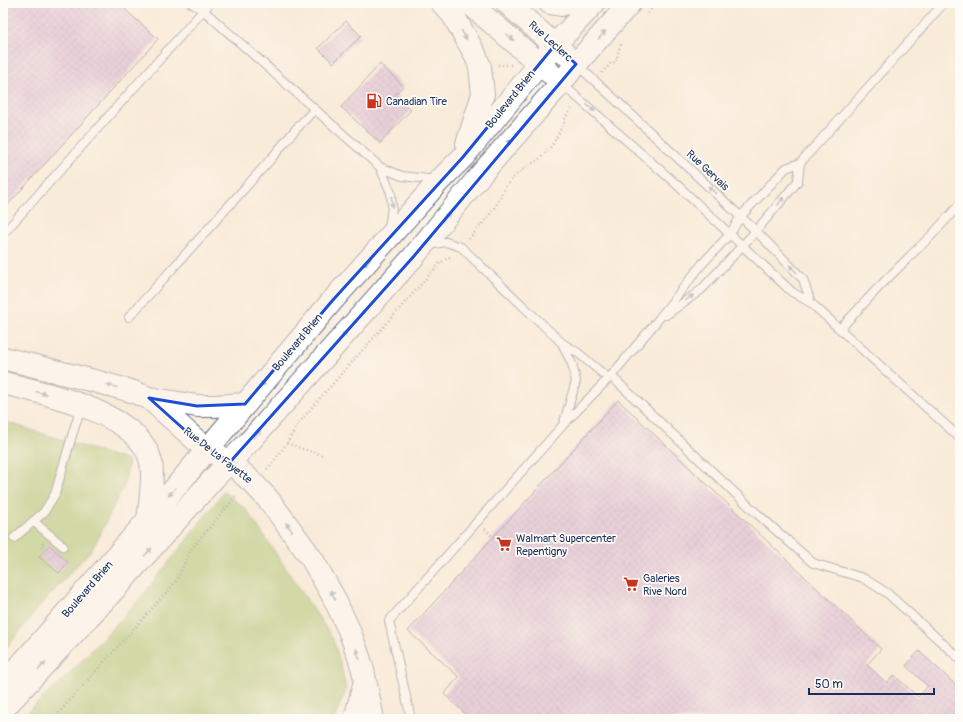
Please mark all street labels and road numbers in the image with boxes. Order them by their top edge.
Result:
street label: Rue Leclerc [526,18,576,65]
street label: Boulevard Brien [483,68,538,131]
street label: Rue Gervais [684,147,732,193]
street label: Boulevard Brien [270,311,325,374]
street label: Rue De La Fayette [181,425,255,487]
street label: Boulevard Brien [59,558,116,620]

